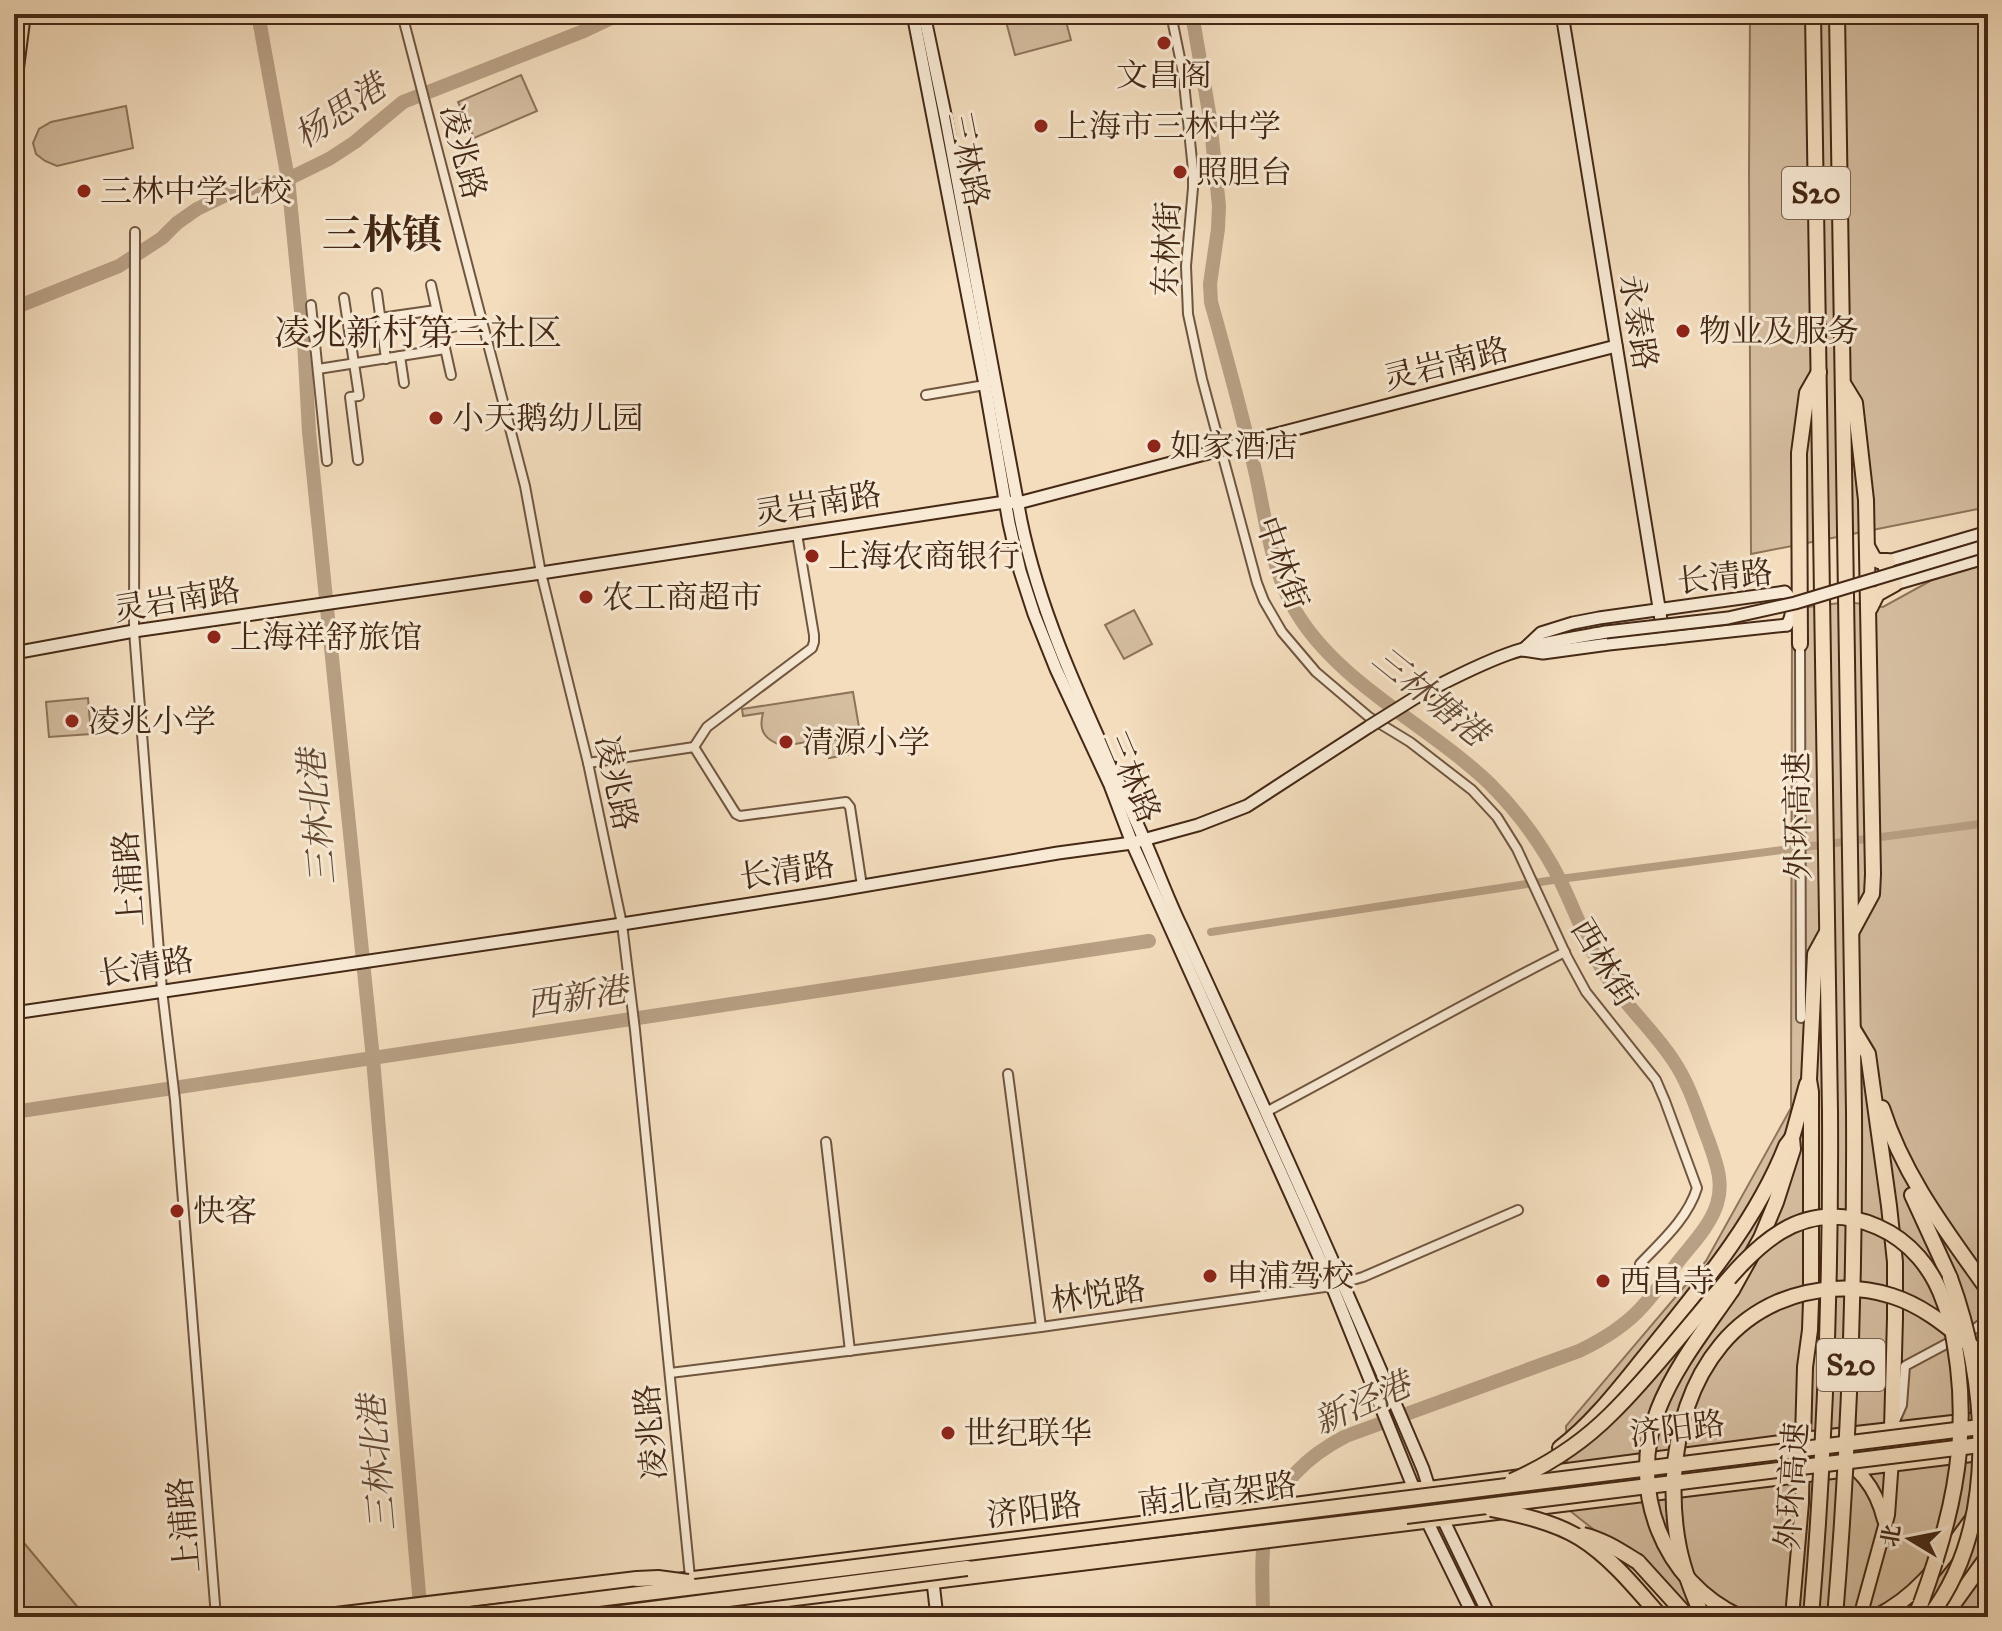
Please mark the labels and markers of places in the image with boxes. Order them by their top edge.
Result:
marker: 文昌阁 [1155,34,1173,52]
place label: 文昌阁 [1116,56,1212,95]
place label: 上海市三林中学 [1057,107,1281,146]
marker: 上海市三林中学 [1032,117,1050,135]
place label: 照胆台 [1196,153,1292,192]
marker: 照胆台 [1171,163,1189,181]
place label: 三林中学北校 [100,172,292,211]
marker: 三林中学北校 [75,182,93,200]
place label: 物业及服务 [1699,312,1859,351]
marker: 物业及服务 [1674,322,1692,340]
place label: 小天鹅幼儿园 [452,399,644,438]
marker: 小天鹅幼儿园 [427,409,445,427]
place label: 如家酒店 [1170,427,1298,466]
marker: 如家酒店 [1145,437,1163,455]
place label: 上海农商银行 [828,537,1020,576]
marker: 上海农商银行 [803,547,821,565]
place label: 农工商超市 [602,578,762,617]
marker: 农工商超市 [577,588,595,606]
place label: 上海祥舒旅馆 [230,618,422,657]
marker: 上海祥舒旅馆 [205,628,223,646]
place label: 凌兆小学 [88,702,216,741]
marker: 凌兆小学 [63,712,81,730]
place label: 清源小学 [802,723,930,762]
marker: 清源小学 [777,733,795,751]
place label: 快客 [193,1192,257,1231]
marker: 快客 [168,1202,186,1220]
place label: 申浦驾校 [1226,1257,1354,1296]
place label: 西昌寺 [1619,1262,1715,1301]
marker: 申浦驾校 [1201,1267,1219,1285]
marker: 西昌寺 [1594,1272,1612,1290]
place label: 世纪联华 [964,1414,1092,1453]
marker: 世纪联华 [939,1424,957,1442]

